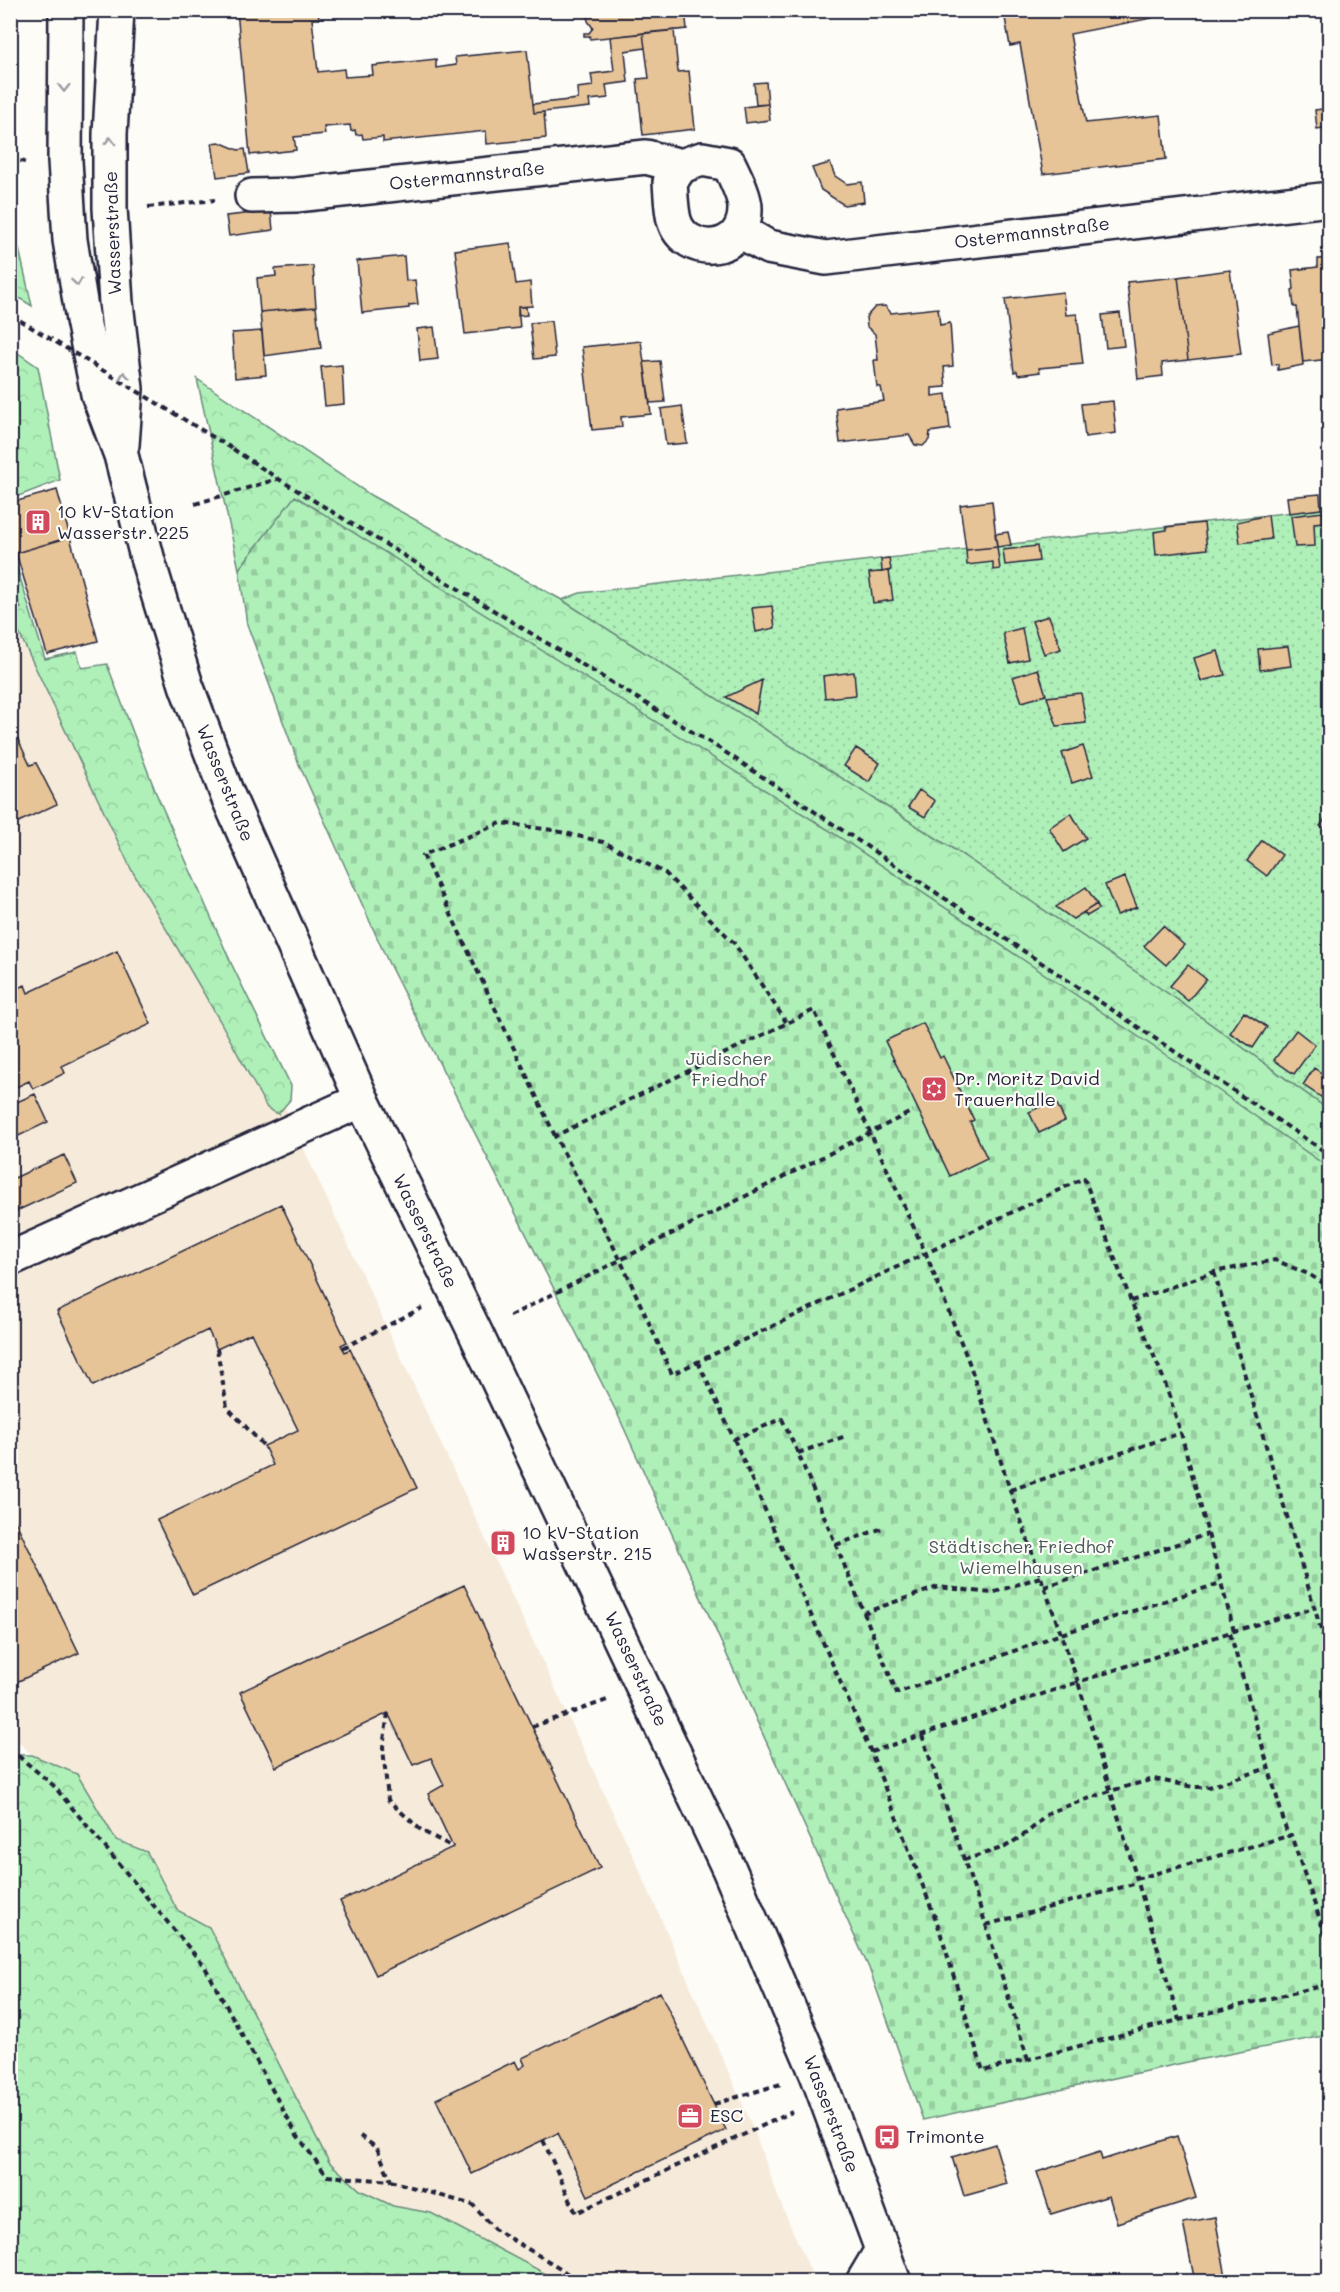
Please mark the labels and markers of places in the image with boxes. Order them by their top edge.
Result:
place label: 10 kV-Station Wasserstr. 225 [57,499,189,544]
building icon: 10 kV-Station Wasserstr. 225 [23,507,53,537]
place label: Dr. Moritz David Trauerhalle [954,1066,1100,1111]
synagogue icon: Dr. Moritz David Trauerhalle [919,1074,949,1104]
place label: 10 kV-Station Wasserstr. 215 [522,1520,652,1565]
building icon: 10 kV-Station Wasserstr. 215 [488,1528,518,1558]
office icon: ESC [675,2101,705,2131]
place label: ESC [710,2103,743,2127]
bus stop icon: Trimonte [872,2122,902,2152]
place label: Trimonte [906,2124,985,2148]

